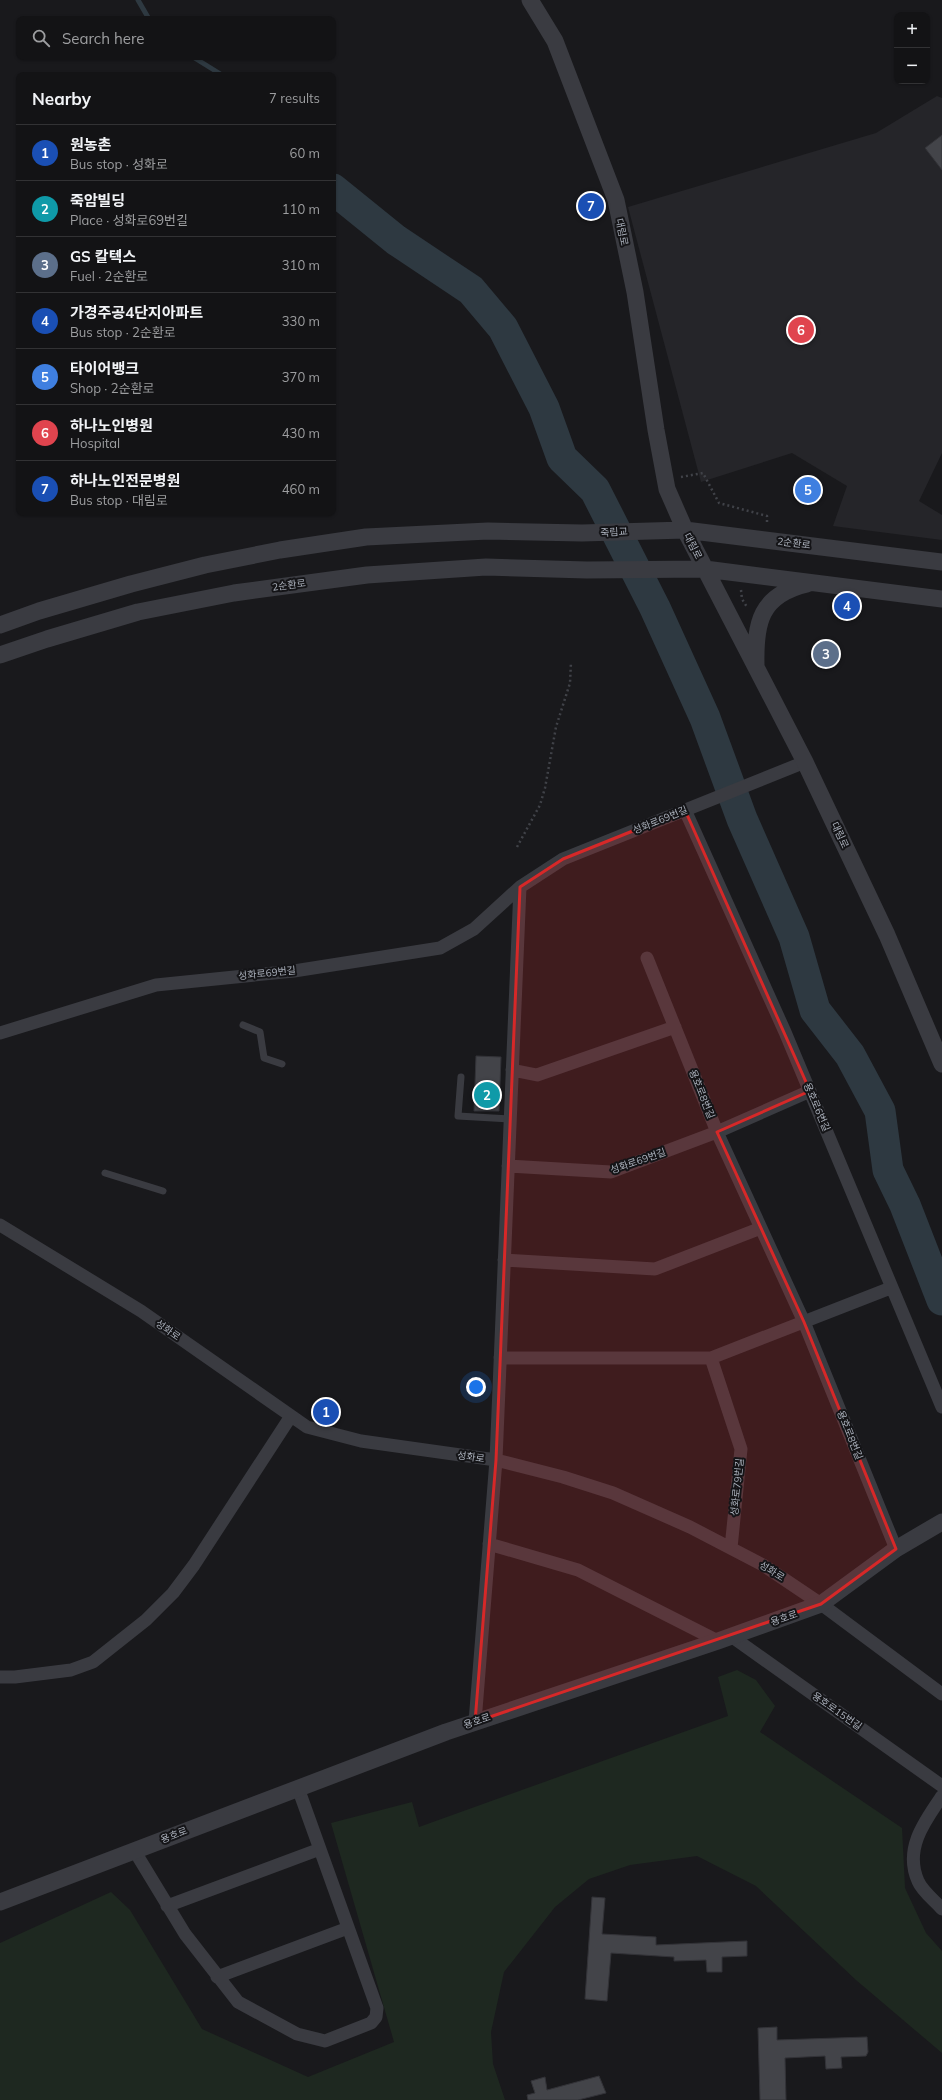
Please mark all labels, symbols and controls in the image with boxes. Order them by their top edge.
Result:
map controls [894,12,930,84]
button: + [894,12,930,48]
search box [16,16,336,60]
icon: search [30,27,52,49]
text: Search here [62,29,144,48]
button: − [894,48,930,84]
text: Nearby [32,88,91,109]
text: 7 results [269,90,320,106]
text: 원농촌 [70,135,111,154]
text: 1 [41,145,49,161]
text: 60 m [290,145,320,161]
text: Bus stop · 성화로 [70,156,168,172]
text: 죽암빌딩 [70,191,125,210]
pin: 7 [578,191,604,221]
text: 2 [41,201,49,217]
text: 110 m [282,201,320,217]
text: Place · 성화로69번길 [70,212,188,228]
street label: 대림로 [613,217,631,247]
text: GS 칼텍스 [70,247,136,266]
text: 3 [41,257,49,273]
text: 310 m [282,257,320,273]
text: Fuel · 2순환로 [70,268,148,284]
text: 가경주공4단지아파트 [70,303,203,322]
text: 4 [41,313,49,329]
text: 330 m [282,313,320,329]
pin: 6 [788,315,814,345]
text: Bus stop · 2순환로 [70,324,176,340]
text: 타이어뱅크 [70,359,139,378]
text: 5 [41,369,49,385]
text: 370 m [282,369,320,385]
text: Shop · 2순환로 [70,380,154,396]
text: 하나노인병원 [70,416,153,435]
text: 6 [41,425,49,441]
text: 430 m [282,425,320,441]
text: Hospital [70,435,120,451]
text: 하나노인전문병원 [70,471,180,490]
pin: 5 [795,475,821,505]
text: 7 [41,481,49,497]
text: 460 m [282,481,320,497]
text: Bus stop · 대림로 [70,492,168,508]
street label: 죽림교 [600,525,628,539]
street label: 대림로 [681,531,705,561]
street label: 2순환로 [777,535,811,551]
street label: 2순환로 [271,576,307,594]
pin: 4 [834,591,860,621]
pin: 3 [813,639,839,669]
street label: 성화로69번길 [631,803,689,837]
street label: 대림로 [828,820,852,850]
street label: 성화로69번길 [237,964,297,982]
street label: 용호로8번길 [686,1067,718,1121]
pin: 2 [474,1080,500,1110]
street label: 용호로6번길 [801,1081,833,1133]
street label: 성화로69번길 [608,1145,668,1177]
street label: 성화로 [153,1317,183,1343]
your location [466,1377,486,1397]
pin: 1 [313,1397,339,1427]
street label: 용호로8번길 [834,1408,866,1462]
street label: 성화로 [456,1449,486,1465]
street label: 성화로79번길 [728,1457,746,1517]
street label: 성화로 [757,1558,787,1584]
street label: 용호로 [769,1607,799,1629]
street label: 용호로15번길 [810,1689,864,1733]
street label: 용호로 [462,1710,492,1732]
street label: 용호로 [159,1824,189,1846]

